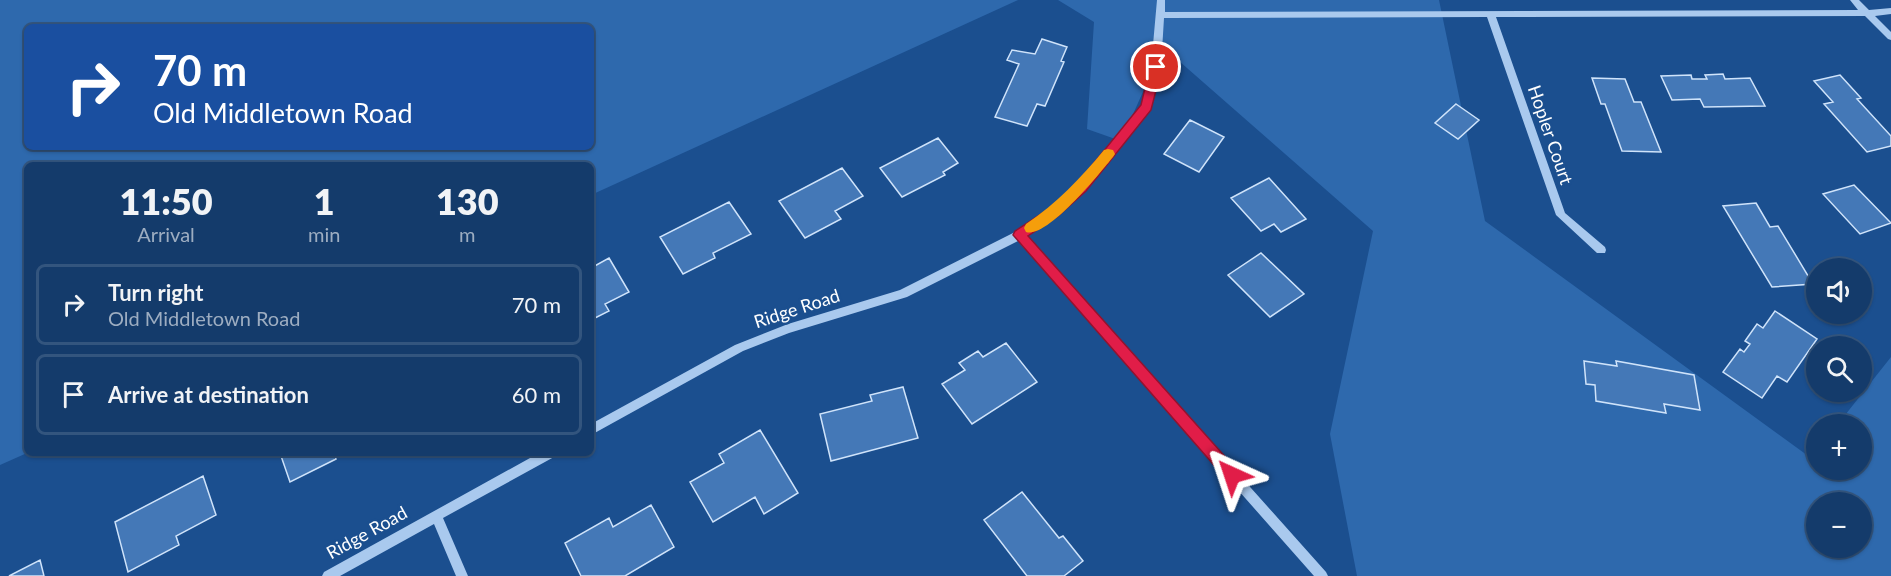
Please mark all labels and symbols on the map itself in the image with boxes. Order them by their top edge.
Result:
pin [1130,41,1181,92]
street label: Hopler Court [1524,82,1578,188]
street label: Ridge Road [751,284,842,332]
position arrow [1200,443,1264,507]
street label: Ridge Road [322,501,411,563]

